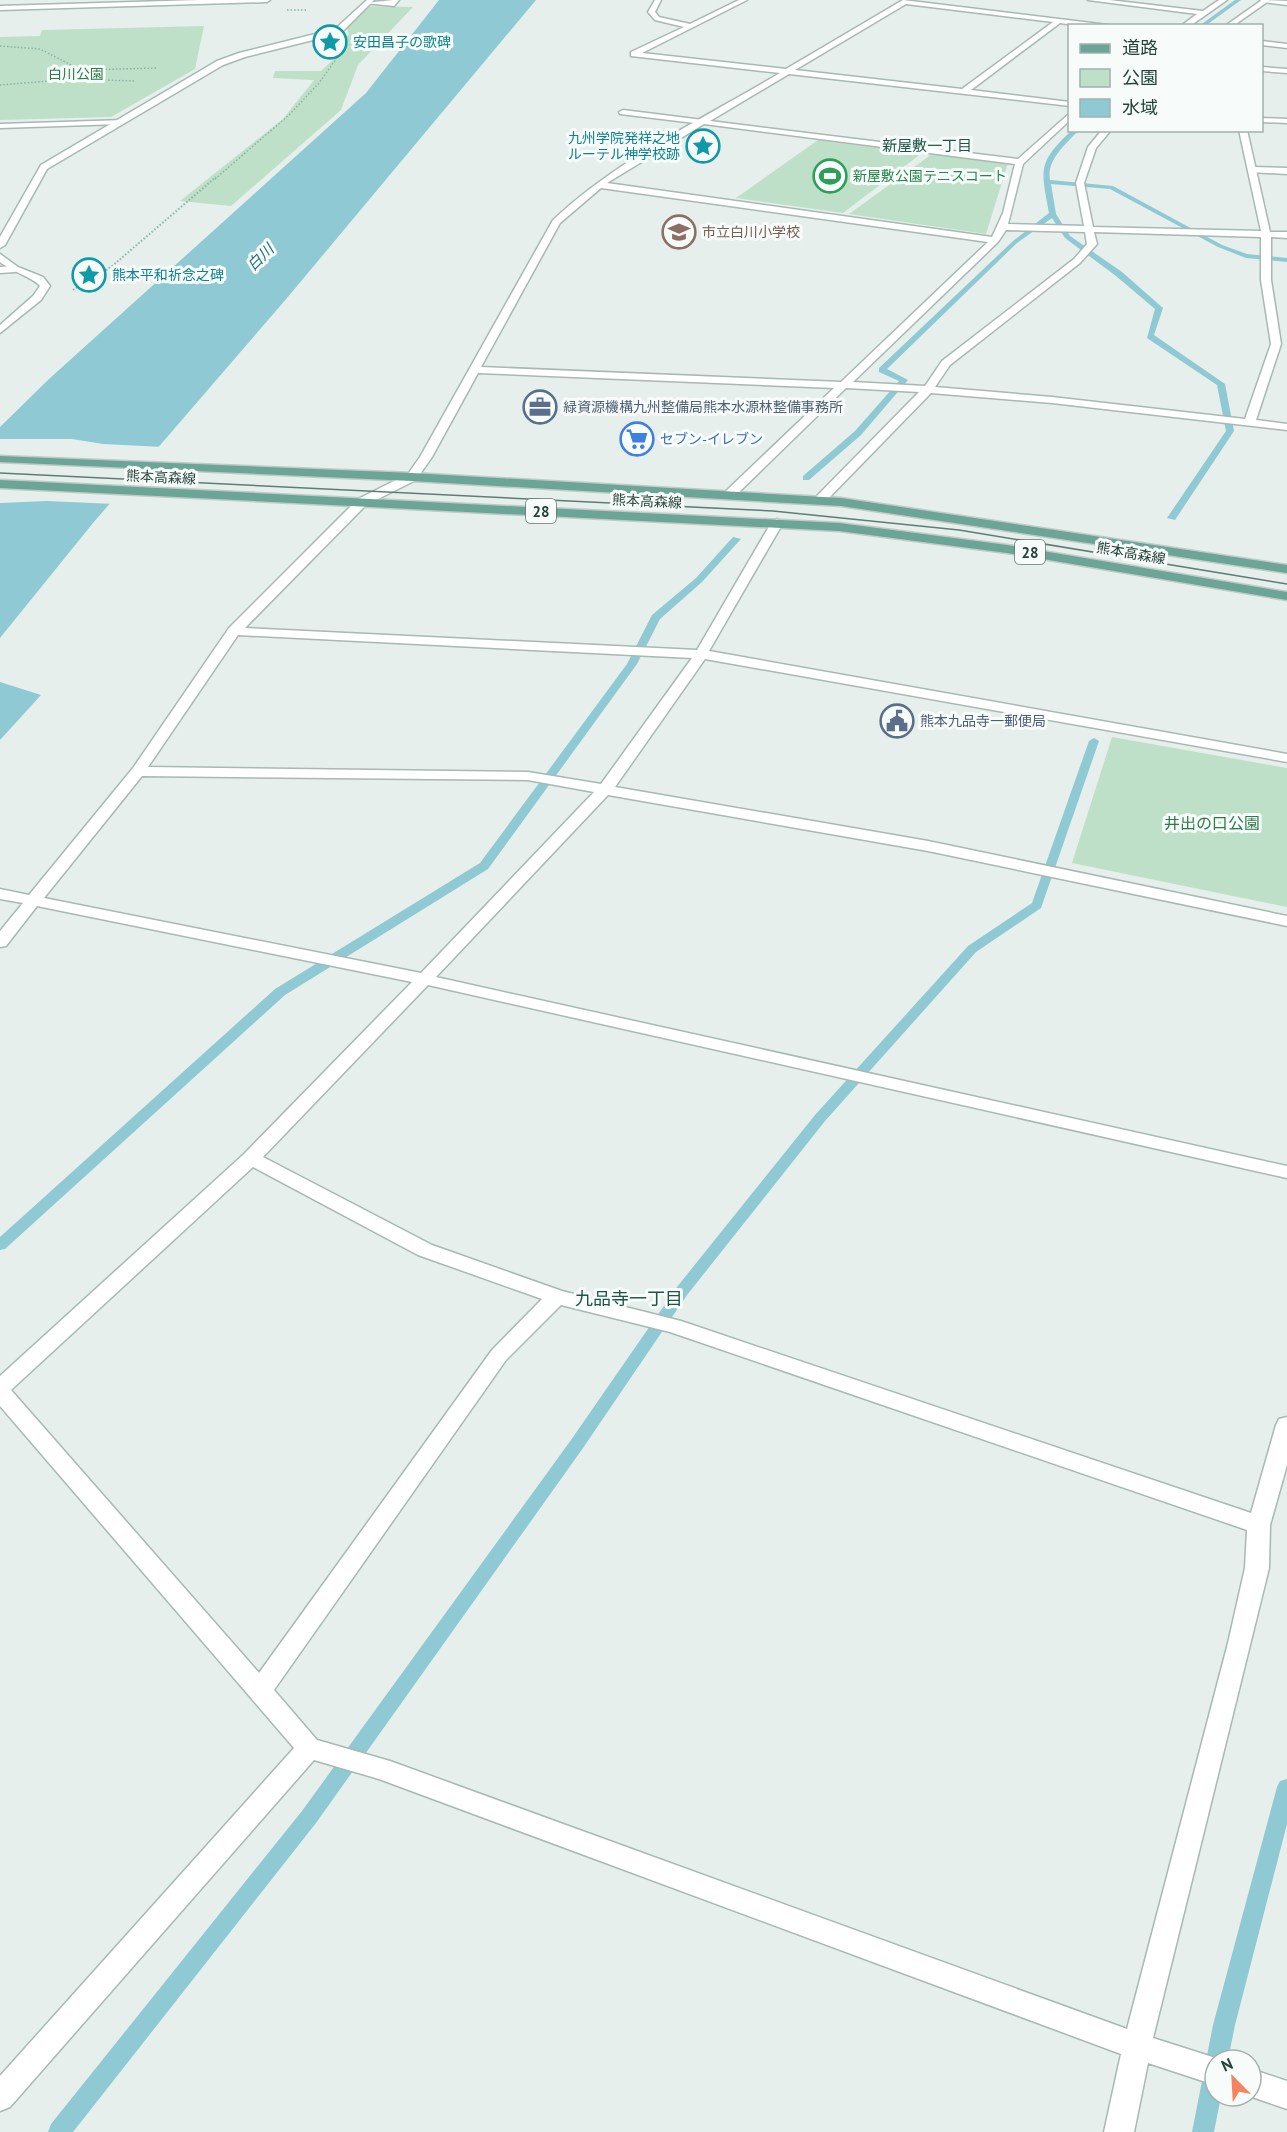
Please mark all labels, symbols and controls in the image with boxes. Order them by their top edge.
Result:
place icon: 安田昌子の歌碑 [312,24,348,60]
legend [1068,24,1263,132]
place label: 安田昌子の歌碑 [353,33,451,51]
text: 道路 [1122,36,1158,59]
park label: 白川公園 [48,65,104,83]
text: 公園 [1122,66,1158,89]
text: 水域 [1122,96,1158,119]
place icon: 九州学院発祥之地 ルーテル神学校跡 [685,128,721,164]
place label: 九州学院発祥之地 ルーテル神学校跡 [568,129,680,163]
district label: 新屋敷一丁目 [882,136,972,155]
sports icon: 新屋敷公園テニスコート [812,158,848,194]
place label: 新屋敷公園テニスコート [853,167,1007,185]
school or university icon: 市立白川小学校 [661,214,697,250]
place label: 市立白川小学校 [702,223,800,241]
water label: 白川 [243,238,279,274]
place icon: 熊本平和祈念之碑 [71,257,107,293]
place label: 熊本平和祈念之碑 [112,266,224,284]
office icon: 緑資源機構九州整備局熊本水源林整備事務所 [522,389,558,425]
place label: 緑資源機構九州整備局熊本水源林整備事務所 [563,398,843,416]
supermarket icon: セブン-イレブン [619,421,655,457]
place label: セブン-イレブン [660,430,763,448]
street label: 熊本高森線 [126,466,196,488]
street label: 熊本高森線 [612,490,682,512]
road number: 28 [526,499,556,523]
street label: 熊本高森線 [1095,538,1167,568]
road number: 28 [1015,540,1045,564]
public building icon: 熊本九品寺一郵便局 [879,703,915,739]
place label: 熊本九品寺一郵便局 [920,712,1046,730]
park label: 井出の口公園 [1164,813,1260,833]
district label: 九品寺一丁目 [575,1287,683,1310]
north arrow [1203,2048,1263,2108]
text: N [1218,2053,1236,2076]

